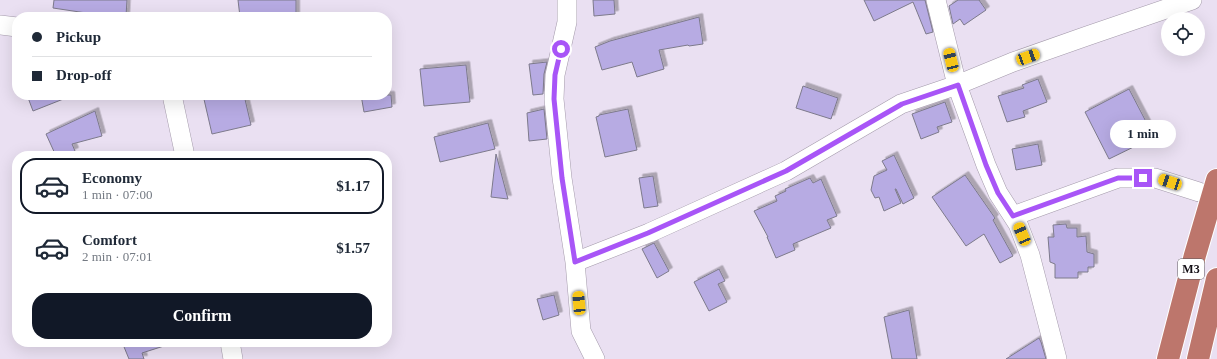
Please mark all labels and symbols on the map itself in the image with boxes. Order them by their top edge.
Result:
route start [552,40,570,58]
car [942,47,960,73]
car [1015,47,1041,67]
callout: 1 min [1110,120,1176,148]
route end [1134,169,1152,187]
car [1157,173,1183,191]
car [1012,221,1032,247]
road number: M3 [1178,259,1204,279]
car [572,291,586,315]

